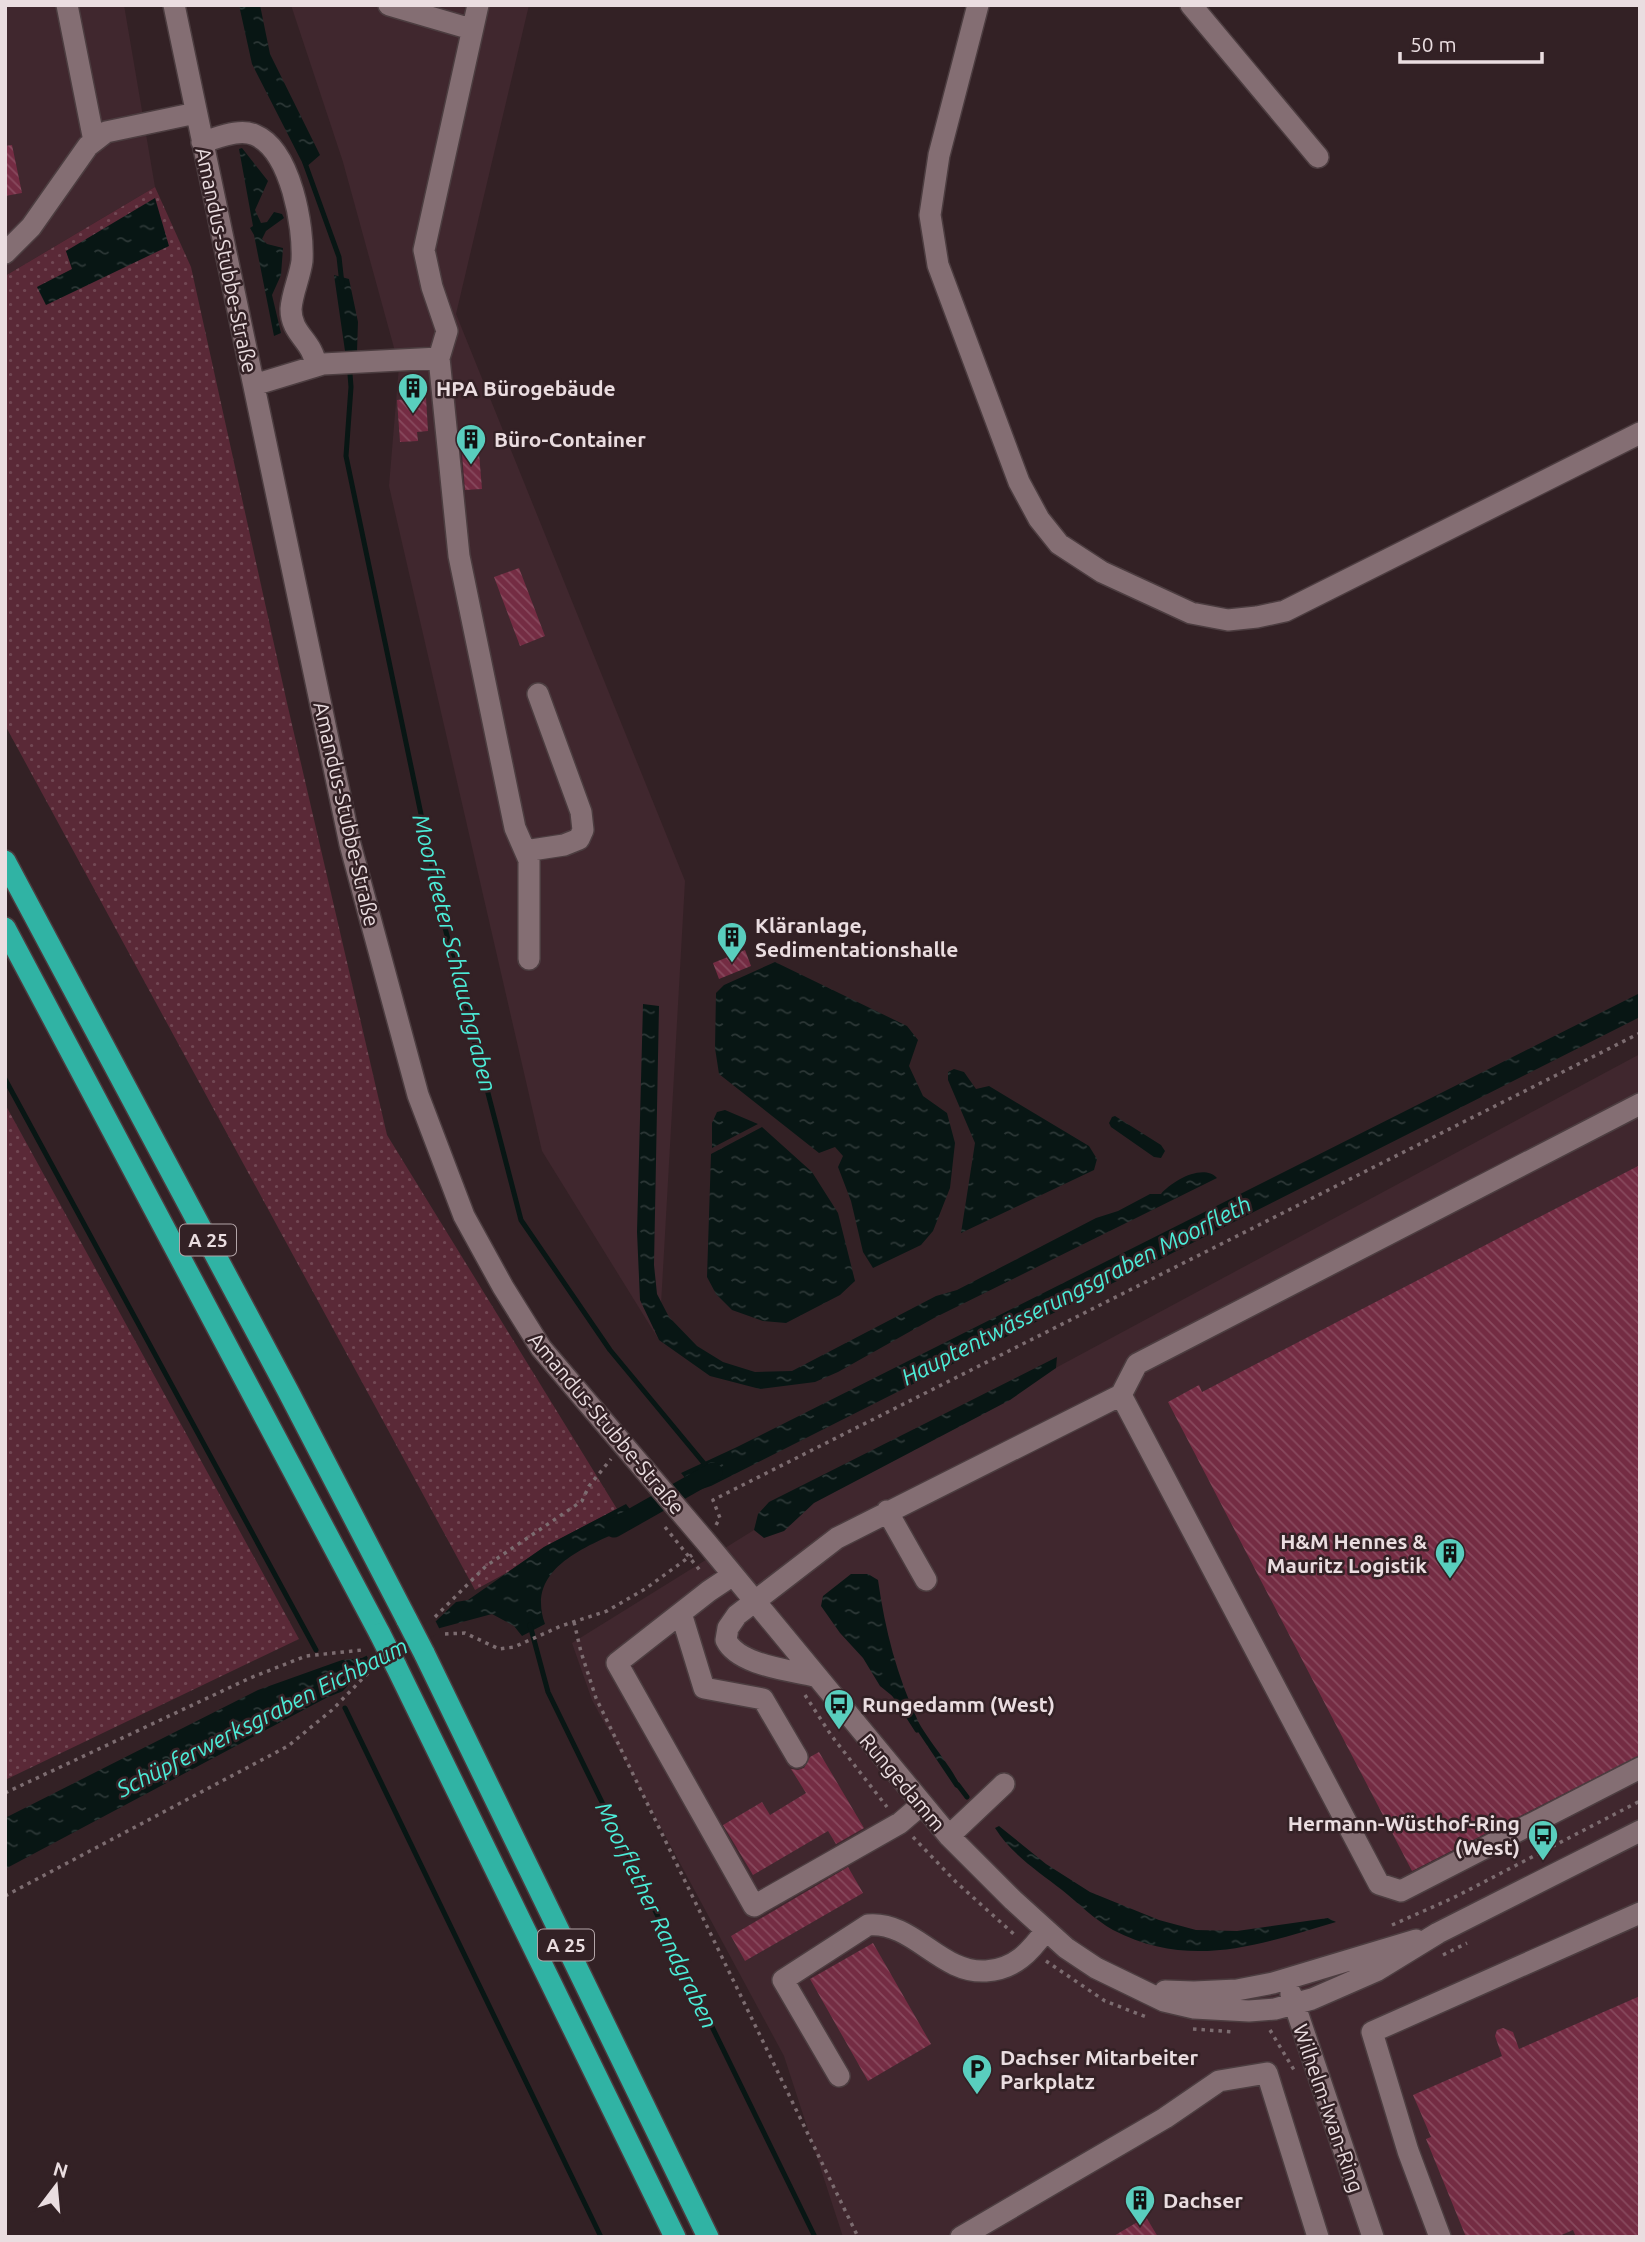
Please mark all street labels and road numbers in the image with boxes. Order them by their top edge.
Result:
street label: Amandus-Stubbe-Straße [191,145,263,375]
street label: Amandus-Stubbe-Straße [309,699,385,929]
road number: A 25 [180,1224,236,1256]
street label: Amandus-Stubbe-Straße [524,1327,690,1519]
street label: Rungedamm [855,1728,951,1836]
road number: A 25 [538,1929,594,1960]
street label: Wilhelm-Iwan-Ring [1289,2021,1369,2195]

